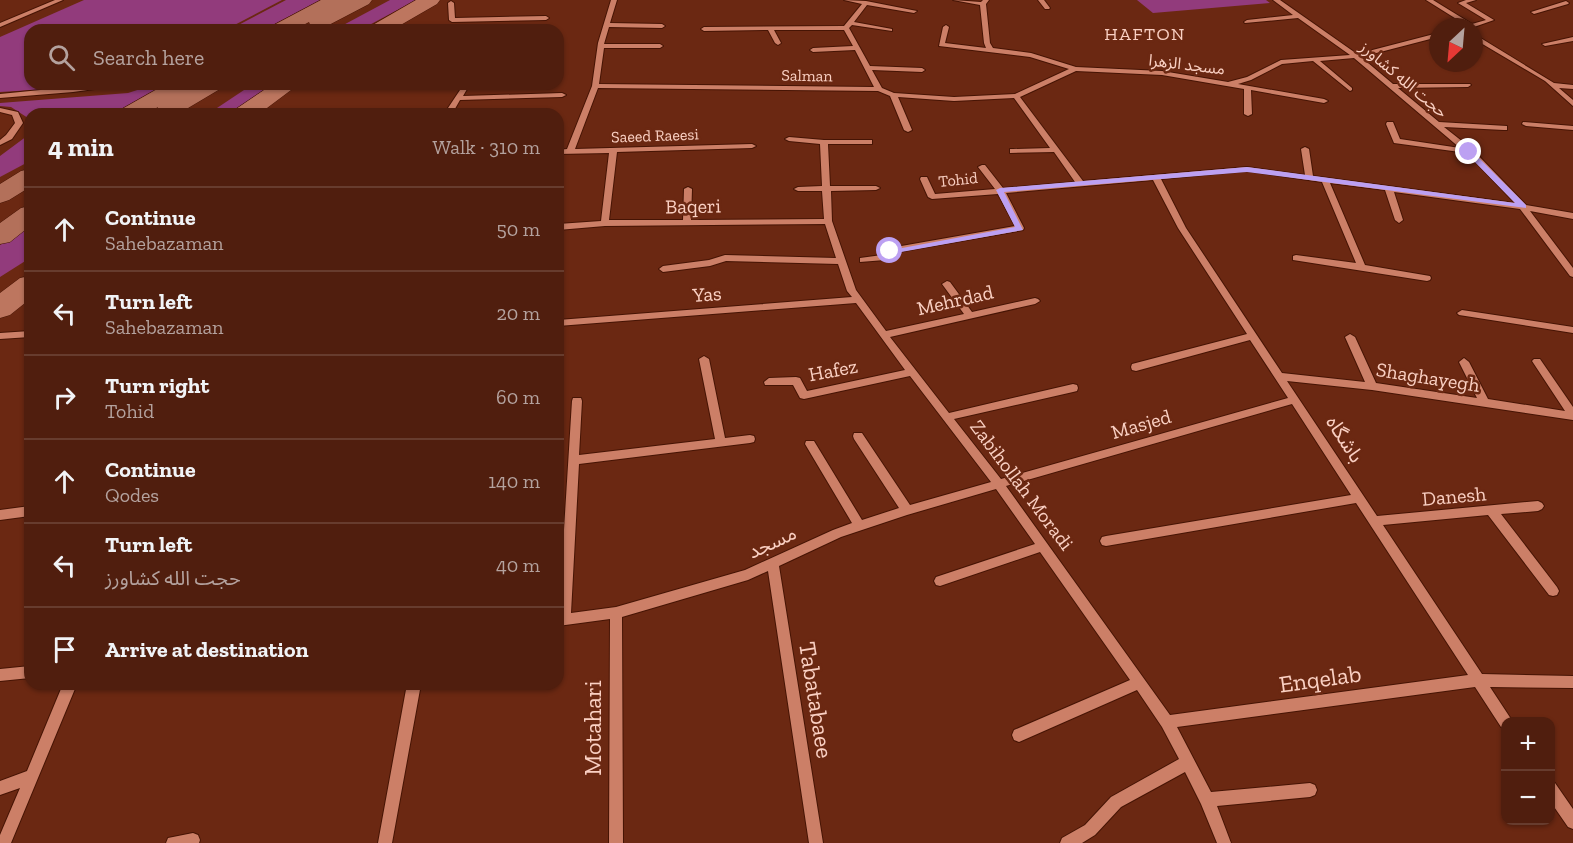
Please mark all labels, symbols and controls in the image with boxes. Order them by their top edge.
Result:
north arrow [1429,18,1483,72]
district label: HAFTON [1104,23,1186,45]
search box [24,24,564,90]
street label: حجت الله کشاورز [1355,37,1451,122]
icon: search [45,41,78,74]
text: Search here [93,44,204,71]
street label: مسجد الزهرا [1148,50,1226,79]
street label: Salman [781,66,834,85]
street label: Saeed Raeesi [611,124,700,147]
text: 4 min [48,131,114,163]
text: Walk · 310 m [433,135,540,159]
route end [1455,138,1481,164]
street label: Tohid [938,168,979,191]
street label: Baqeri [665,194,722,218]
text: Continue [105,204,196,231]
icon: ahead [48,213,81,246]
text: 50 m [496,217,540,241]
text: Sahebazaman [105,231,224,255]
route start [876,237,902,263]
street label: Mehrdad [914,280,996,320]
street label: Yas [691,281,722,307]
text: Turn left [105,288,192,315]
icon: left [48,297,81,330]
text: 20 m [496,301,540,325]
text: Sahebazaman [105,315,224,339]
street label: Hafez [806,353,860,387]
street label: Shaghayegh [1375,357,1482,397]
text: Turn right [105,372,209,399]
icon: right [48,381,81,414]
text: 60 m [496,385,540,409]
text: Tohid [105,399,154,423]
street label: Masjed [1108,404,1174,444]
street label: باشگاه [1321,411,1369,467]
street label: Zabihollah Moradi [965,415,1079,555]
text: Continue [105,456,196,483]
icon: ahead [48,465,81,498]
text: 140 m [488,469,540,493]
street label: Danesh [1421,481,1488,511]
text: Qodes [105,483,159,507]
street label: مسجد [744,520,800,564]
text: Turn left [105,531,192,558]
icon: left [48,549,81,582]
text: 40 m [496,553,540,577]
text: حجت الله کشاورز [105,566,241,590]
icon: arrive [48,633,81,666]
text: Arrive at destination [105,636,308,663]
street label: Tabatabaee [793,640,840,760]
street label: Enqelab [1277,658,1363,699]
street label: Motahari [578,680,607,776]
map controls [1501,717,1555,825]
button: + [1501,717,1555,771]
button: − [1501,771,1555,825]

